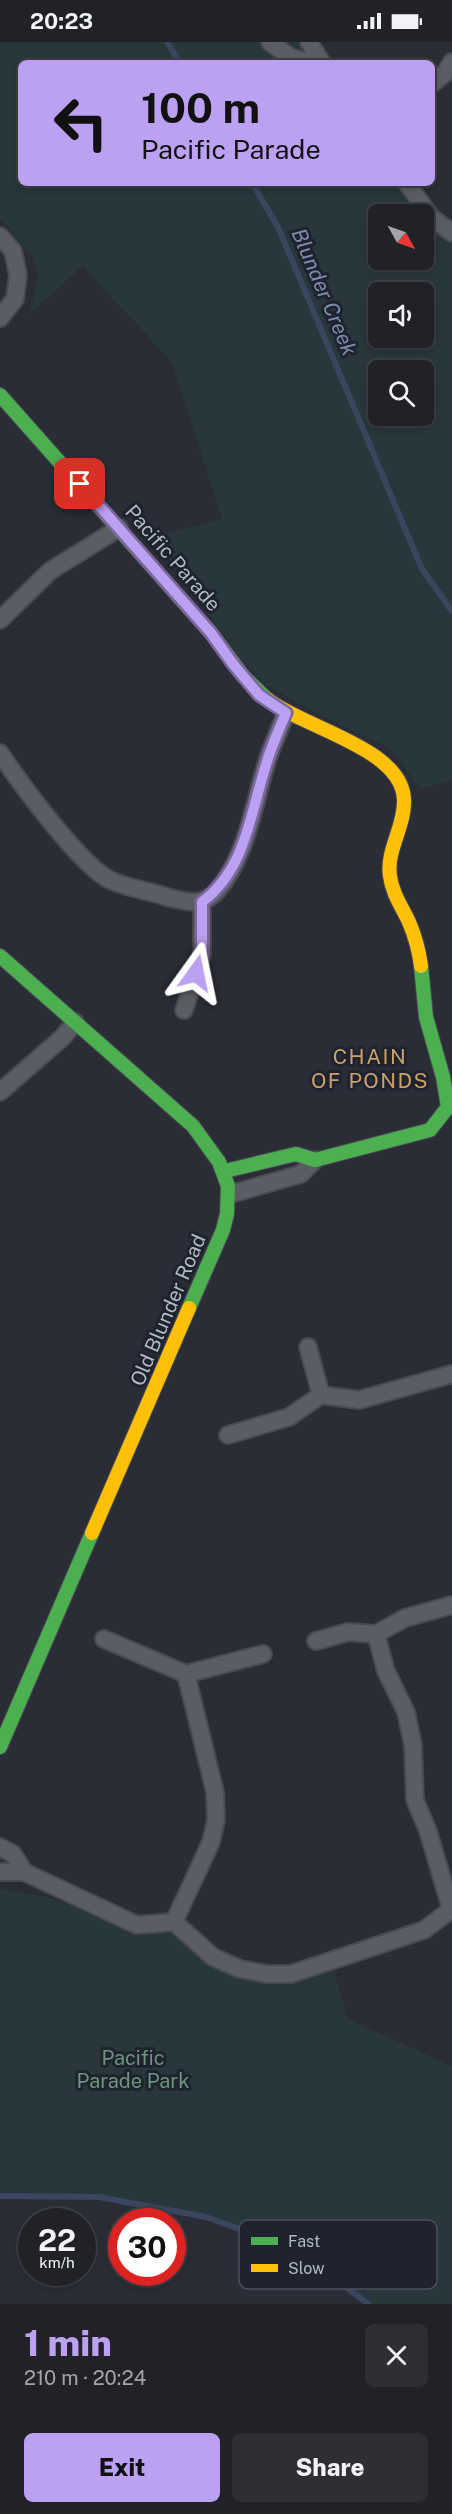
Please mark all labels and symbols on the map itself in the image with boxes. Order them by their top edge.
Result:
north arrow [368,204,434,270]
water label: Blunder Creek [286,225,363,360]
pin [54,458,105,509]
street label: Pacific Parade [120,500,226,616]
position arrow [164,941,228,1005]
district label: CHAIN OF PONDS [311,1044,429,1093]
street label: Old Blunder Road [125,1230,211,1390]
park label: Pacific Parade Park [77,2046,189,2093]
speed limit sign: 30 [108,2208,186,2286]
legend [239,2220,437,2289]
text: Fast [288,2232,320,2251]
text: Slow [288,2259,325,2278]

